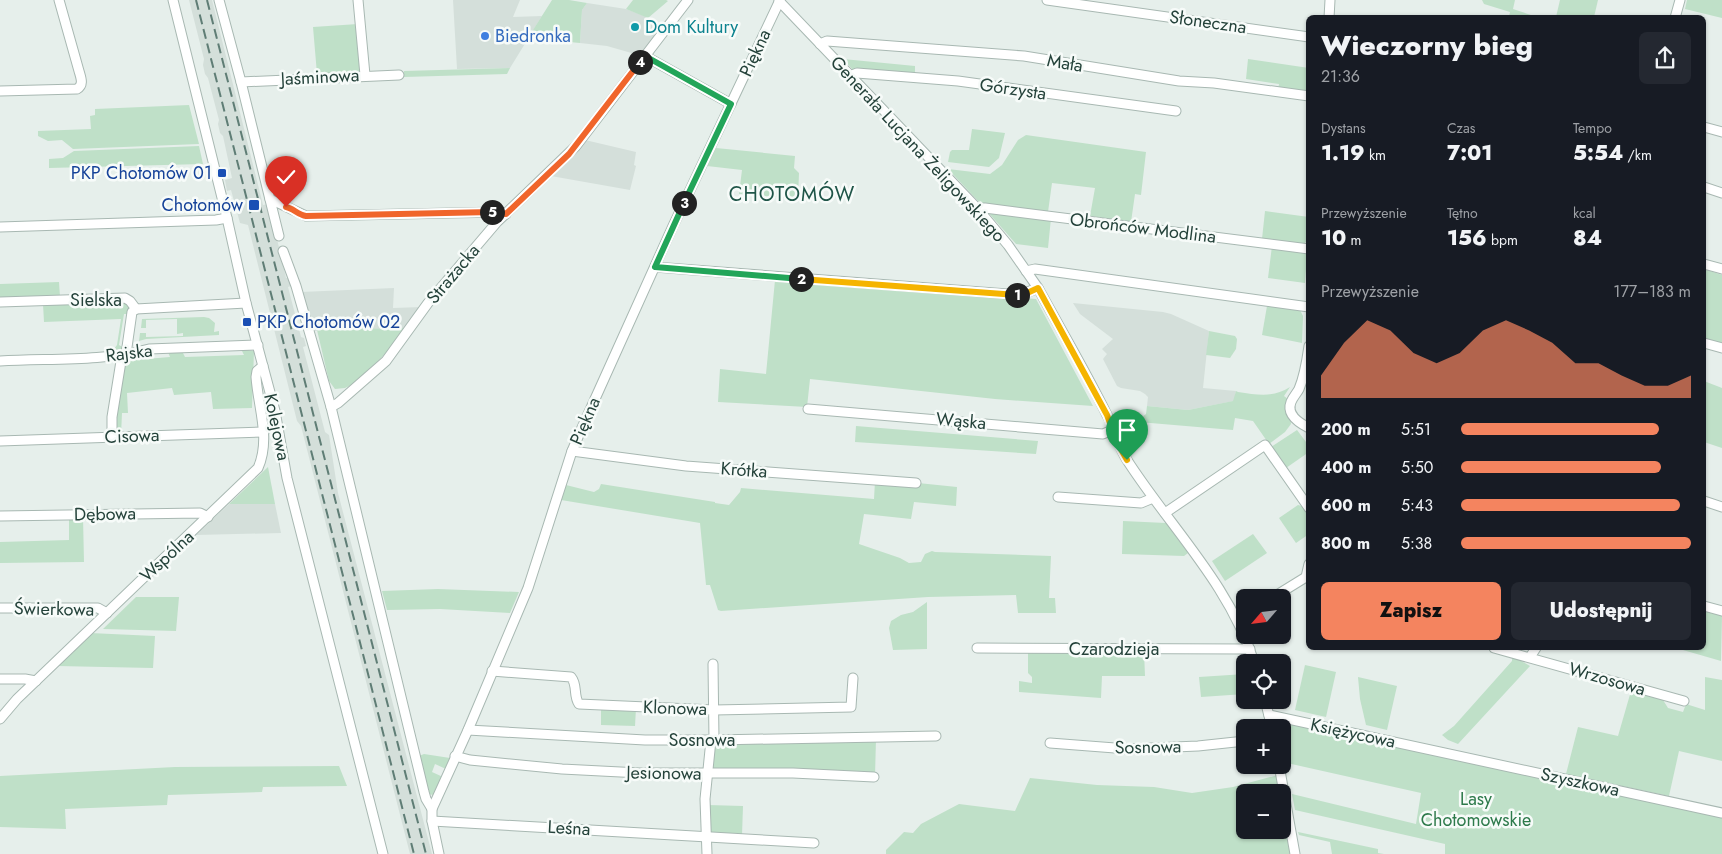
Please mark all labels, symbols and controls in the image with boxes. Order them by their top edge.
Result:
street label: Słoneczna [1168,4,1248,40]
place label: Dom Kultury [645,14,738,40]
marker: Dom Kultury [629,21,641,33]
place label: Biedronka [495,23,571,49]
street label: Piękna [733,25,777,81]
text: Wieczorny bieg [1321,25,1533,66]
marker: Biedronka [479,30,491,42]
button: share [1639,32,1691,84]
street label: Mała [1045,47,1085,79]
pin: 4 [628,50,652,74]
street label: Generała Lucjana Żeligowskiego [824,50,1012,248]
text: 4 [636,52,645,72]
street label: Jaśminowa [278,62,360,92]
text: 21:36 [1321,65,1360,88]
street label: Górzysta [978,71,1048,107]
text: Dystans [1321,118,1366,138]
text: Czas [1447,118,1475,138]
text: Tempo [1573,118,1612,138]
text: 1.19 [1321,138,1365,168]
text: 7:01 [1447,138,1492,168]
text: 5:54 [1573,138,1623,168]
text: km [1365,145,1386,165]
text: /km [1623,145,1652,165]
pin [265,156,307,207]
place label: PKP Chotomów 01 [71,160,212,186]
icon: check [272,163,300,191]
marker: PKP Chotomów 01 [216,167,228,179]
district label: CHOTOMÓW [729,180,855,209]
pin: 3 [672,190,696,216]
place label: Chotomów [161,192,244,218]
text: 3 [680,193,689,213]
marker: Chotomów [247,198,261,212]
pin: 5 [480,200,504,224]
text: 5 [488,202,497,222]
text: Przewyższenie [1321,203,1407,223]
text: Tętno [1447,203,1478,223]
text: kcal [1573,203,1596,223]
street label: Obrońców Modlina [1068,206,1218,250]
text: 10 [1321,223,1346,253]
text: 156 [1447,223,1487,253]
text: 84 [1573,223,1602,253]
text: m [1346,230,1362,250]
text: bpm [1487,230,1518,250]
street label: Strażacka [420,238,486,310]
pin: 2 [788,266,814,292]
text: 2 [797,269,806,289]
text: Przewyższenie [1321,280,1419,303]
text: 177–183 m [1613,280,1691,303]
pin: 1 [1004,282,1030,308]
text: 1 [1014,285,1021,305]
street label: Sielska [70,287,122,313]
place label: PKP Chotomów 02 [257,309,400,335]
marker: PKP Chotomów 02 [241,316,253,328]
street label: Rajska [104,337,154,369]
street label: Kolejowa [257,391,297,463]
street label: Piękna [563,393,607,449]
street label: Wąska [935,406,987,436]
pin [1106,409,1148,460]
icon: arrive [1113,416,1141,444]
text: 200 m [1321,418,1371,441]
text: 5:51 [1401,418,1431,441]
street label: Cisowa [104,422,160,450]
street label: Krótka [720,455,768,485]
text: 400 m [1321,456,1371,479]
text: 5:50 [1401,456,1433,479]
text: 600 m [1321,494,1371,517]
text: 5:43 [1401,494,1433,517]
street label: Dębowa [74,500,136,528]
street label: Wspólna [134,524,200,588]
text: 800 m [1321,532,1370,555]
text: 5:38 [1401,532,1432,555]
button: Zapisz [1321,582,1501,640]
button: Udostępnij [1511,582,1691,640]
north arrow [1236,589,1291,644]
map controls [1236,589,1291,839]
street label: Świerkowa [14,595,94,623]
street label: Czarodzieja [1069,636,1159,662]
button: locate [1236,654,1291,709]
street label: Wrzosowa [1566,656,1648,702]
street label: Klonowa [643,694,707,722]
street label: Księżycowa [1308,711,1398,755]
button: + [1236,719,1291,774]
street label: Sosnowa [669,727,735,753]
street label: Sosnowa [1114,733,1182,761]
street label: Jesionowa [624,759,702,787]
street label: Szyszkowa [1538,761,1622,803]
button: − [1236,784,1291,839]
park label: Lasy Chotomowskie [1421,786,1531,833]
street label: Leśna [547,814,591,842]

